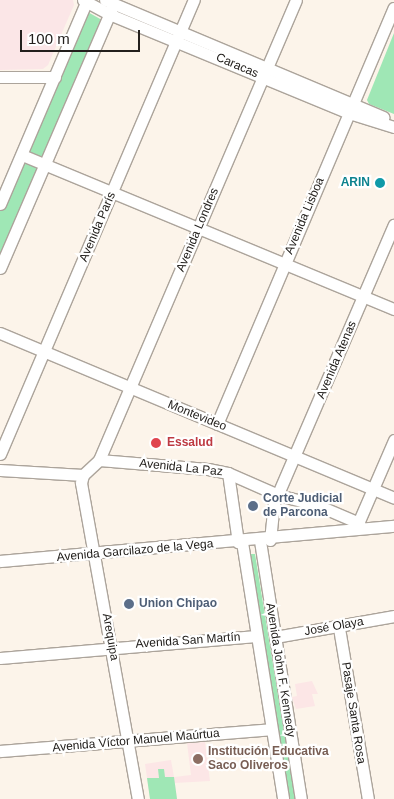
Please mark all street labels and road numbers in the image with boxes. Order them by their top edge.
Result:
street label: Caracas [214,51,260,81]
street label: Avenida Lisboa [282,176,328,256]
street label: Avenida Londres [174,186,222,274]
street label: Avenida París [77,190,119,264]
street label: Avenida Atenas [314,319,360,401]
street label: Montevideo [166,398,228,434]
street label: Avenida La Paz [139,456,223,480]
street label: Avenida Garcilazo de la Vega [56,537,214,565]
street label: Avenida John F. Kennedy [262,602,298,738]
street label: Arequipa [99,612,121,662]
street label: José Olaya [303,615,365,639]
street label: Avenida San Martín [135,630,241,652]
street label: Pasaje Santa Rosa [338,661,368,765]
street label: Avenida Víctor Manuel Maúrtua [52,727,220,755]

